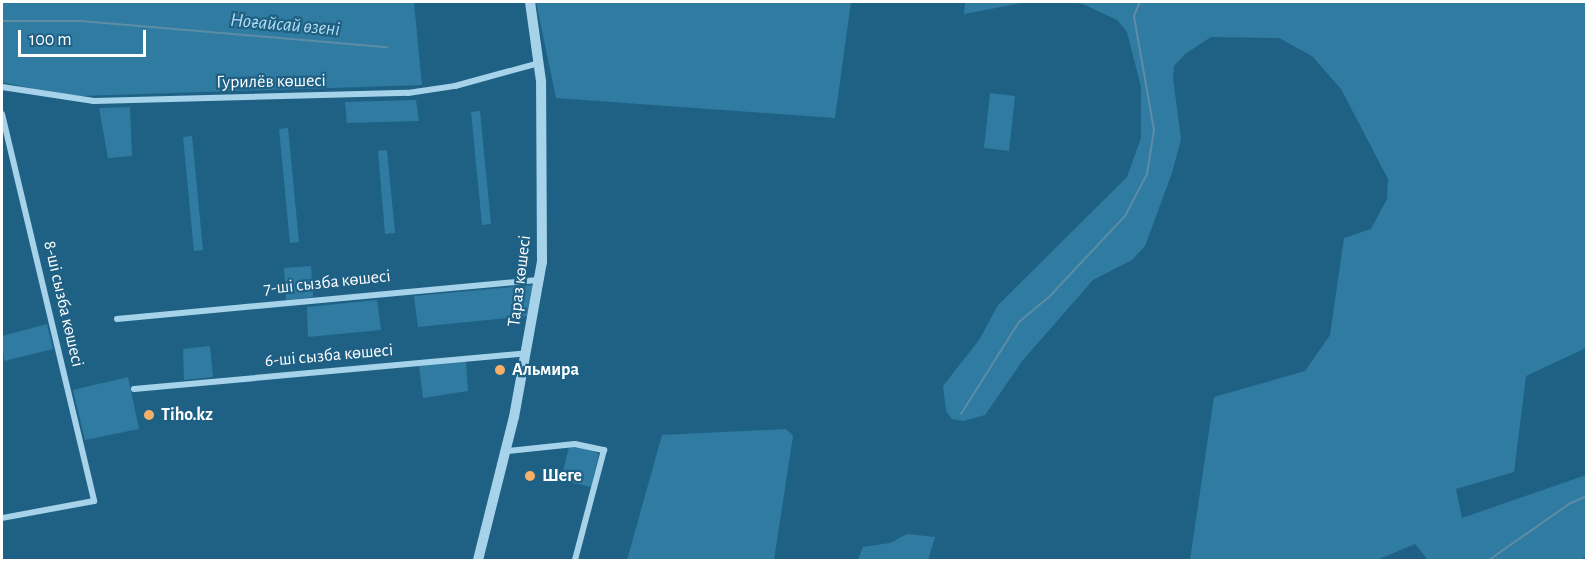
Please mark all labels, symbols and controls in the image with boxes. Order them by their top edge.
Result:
water label: Ноғайсай өзені [229,8,341,42]
scale bar [21,18,148,56]
text: 100 m [29,31,72,49]
street label: Гурилёв көшесі [216,70,326,94]
street label: Тараз көшесі [504,234,536,328]
street label: 8-ші сызба көшесі [38,239,88,369]
street label: 7-ші сызба көшесі [262,266,392,300]
street label: 6-ші сызба көшесі [264,340,394,372]
place label: Альмира [512,359,579,381]
marker: Альмира [493,363,507,377]
place label: Tiho.kz [161,404,213,426]
marker: Tiho.kz [142,408,156,422]
place label: Шеге [542,465,582,487]
marker: Шеге [523,469,537,483]

